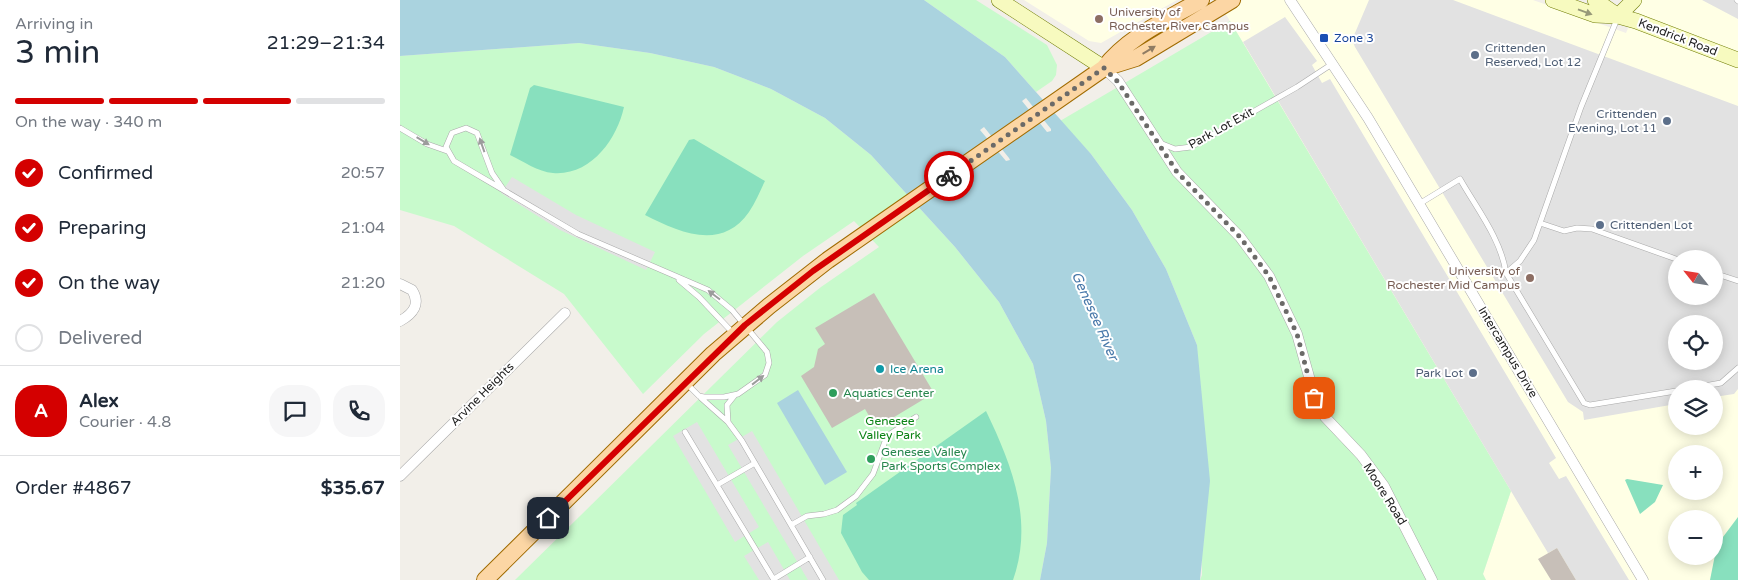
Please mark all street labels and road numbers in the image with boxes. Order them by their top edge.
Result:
street label: Kendrick Road [1637,16,1719,58]
street label: Park Lot Exit [1186,104,1256,152]
street label: Intercampus Drive [1475,304,1541,400]
street label: Arvine Heights [447,359,517,429]
street label: Moore Road [1360,460,1410,528]

